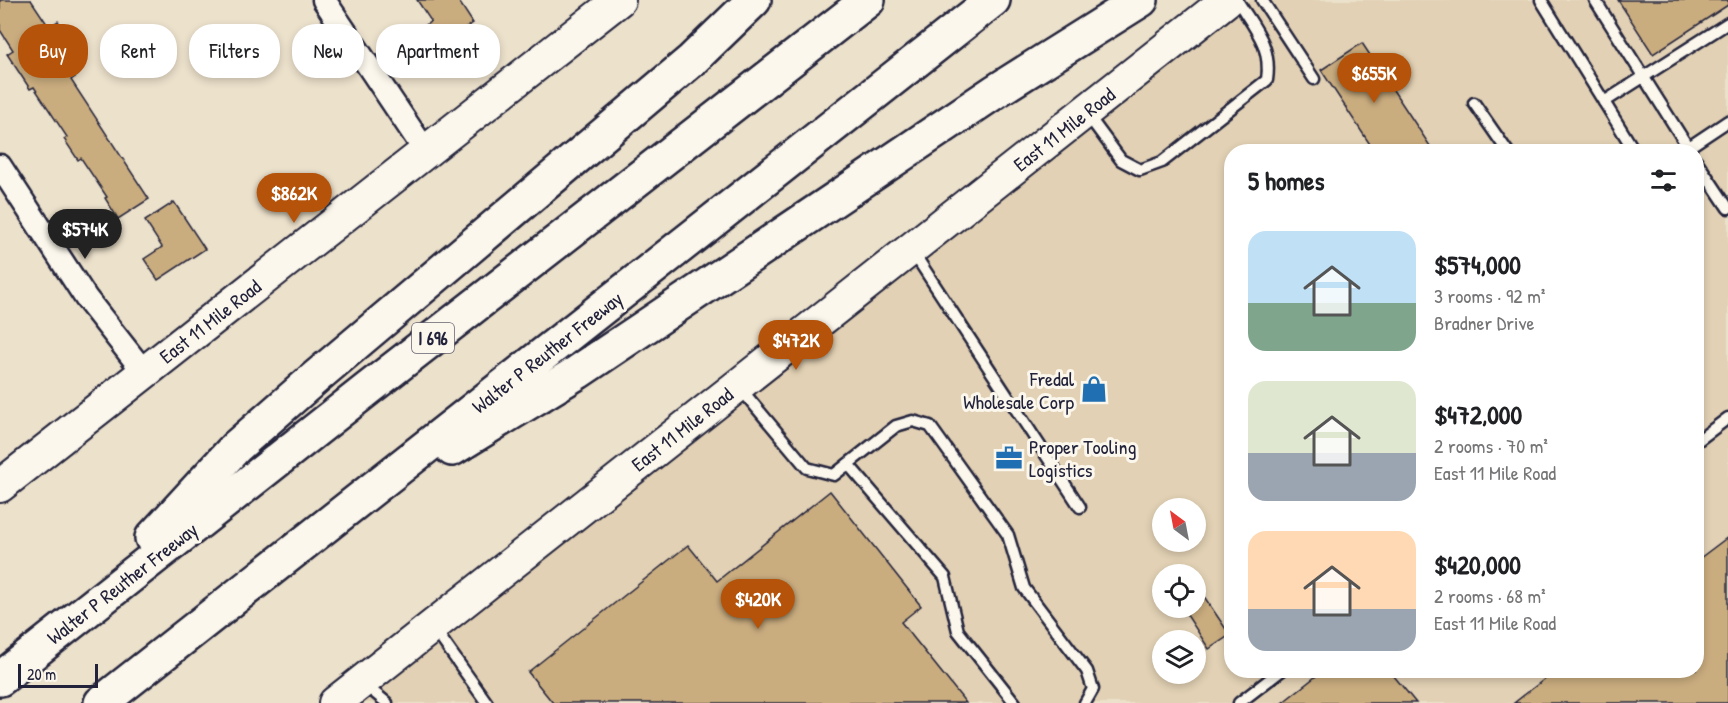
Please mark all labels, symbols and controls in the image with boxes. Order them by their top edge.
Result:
chip: Buy [18,24,88,78]
chip: Rent [100,24,177,78]
chip: Filters [189,24,280,78]
chip: New [292,24,364,78]
chip: Apartment [376,24,500,78]
pin: $655K [1332,53,1416,104]
text: $655K [1351,59,1397,86]
street label: East 11 Mile Road [1008,81,1121,177]
text: 5 homes [1248,163,1324,198]
icon: filters [1647,164,1680,197]
pin: $862K [252,173,336,224]
text: $862K [271,179,317,206]
pin: $574K [43,209,127,260]
text: $574K [62,215,108,242]
text: $574,000 [1434,247,1521,282]
icon: home [1296,255,1368,327]
street label: East 11 Mile Road [154,273,267,369]
text: 3 rooms · 92 m² [1434,282,1545,309]
street label: Walter P Reuther Freeway [466,285,628,419]
text: Bradner Drive [1434,309,1534,336]
pin: $472K [754,320,838,371]
road number: I 696 [412,323,454,353]
text: $472K [772,326,820,353]
place label: Fredal Wholesale Corp [963,365,1075,415]
shop icon: Fredal Wholesale Corp [1079,374,1109,404]
street label: East 11 Mile Road [626,381,739,477]
text: $472,000 [1434,397,1522,432]
icon: home [1296,405,1368,477]
text: 2 rooms · 70 m² [1434,432,1548,459]
place label: Proper Tooling Logistics [1029,433,1137,483]
office icon: Proper Tooling Logistics [994,443,1024,473]
text: East 11 Mile Road [1434,459,1556,486]
north arrow [1152,498,1206,552]
map controls [1152,498,1206,684]
street label: Walter P Reuther Freeway [41,516,203,650]
text: $420,000 [1434,547,1521,582]
icon: home [1296,555,1368,627]
button: locate [1152,564,1206,618]
pin: $420K [716,579,800,630]
text: 2 rooms · 68 m² [1434,582,1546,609]
text: $420K [735,585,781,612]
text: East 11 Mile Road [1434,609,1556,636]
button: layers [1152,630,1206,684]
scale bar [18,661,98,688]
text: 20 m [27,663,56,685]

